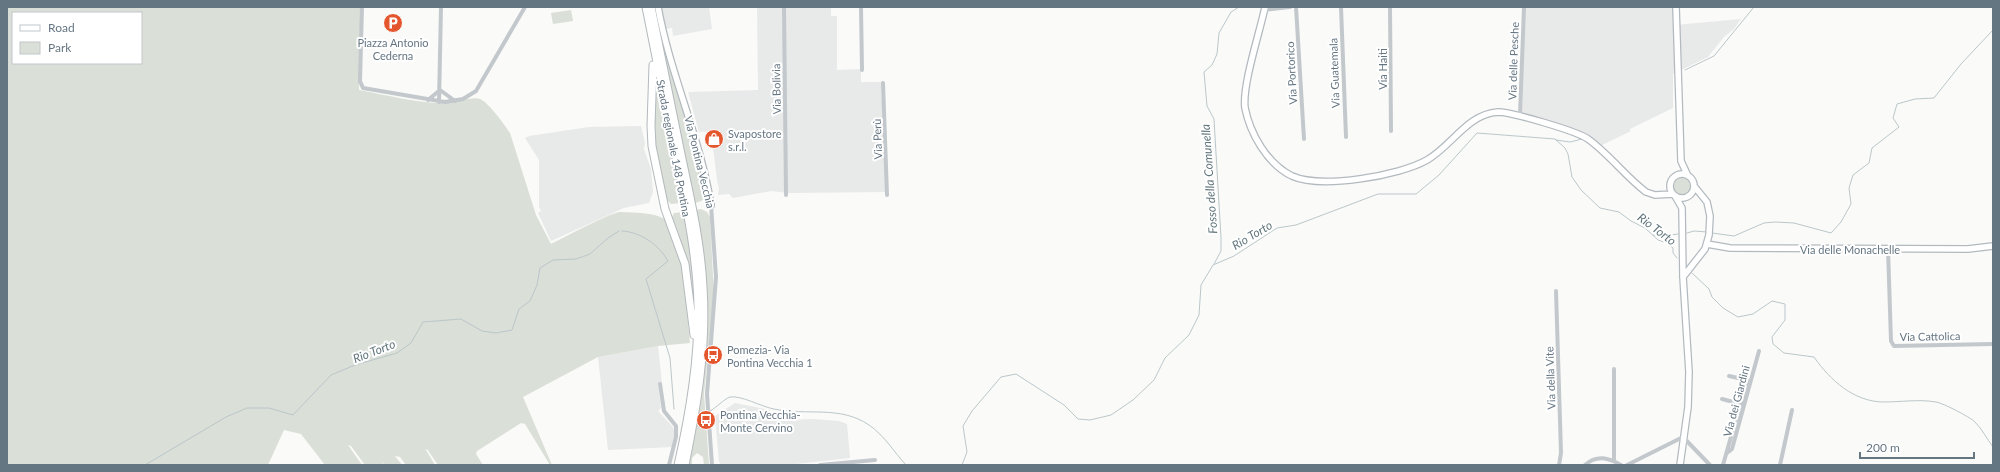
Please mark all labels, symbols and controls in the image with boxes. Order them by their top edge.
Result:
legend [12,12,142,64]
parking icon: Piazza Antonio Cederna [382,12,404,34]
text: Road [48,20,75,35]
street label: Via delle Pesche [1505,21,1521,100]
place label: Piazza Antonio Cederna [357,36,429,62]
street label: Via Guatemala [1326,38,1342,108]
text: Park [48,40,72,55]
street label: Via Portorico [1283,41,1299,105]
street label: Via Haiti [1376,48,1389,90]
street label: Via Bolivia [769,64,783,114]
street label: Strada regionale 148 Pontina [654,78,694,218]
street label: Via Pontina Vecchia [682,114,718,210]
street label: Via Perù [870,118,884,160]
water label: Fosso della Comunella [1198,124,1220,234]
place label: Svapostore s.r.l. [728,127,782,153]
shop icon: Svapostore s.r.l. [703,128,725,150]
water label: Rio Torto [1635,210,1679,248]
water label: Rio Torto [1229,217,1275,253]
street label: Via delle Monachelle [1800,243,1900,256]
street label: Via Cattolica [1899,329,1961,343]
water label: Rio Torto [351,336,397,366]
place label: Pomezia- Via Pontina Vecchia 1 [727,343,813,369]
bus stop icon: Pomezia- Via Pontina Vecchia 1 [702,344,724,366]
street label: Via della Vite [1542,346,1558,410]
street label: Via dei Giardini [1720,364,1752,438]
place label: Pontina Vecchia- Monte Cervino [720,408,801,434]
bus stop icon: Pontina Vecchia- Monte Cervino [695,409,717,431]
scale bar [1860,434,1974,460]
text: 200 m [1866,440,1900,455]

